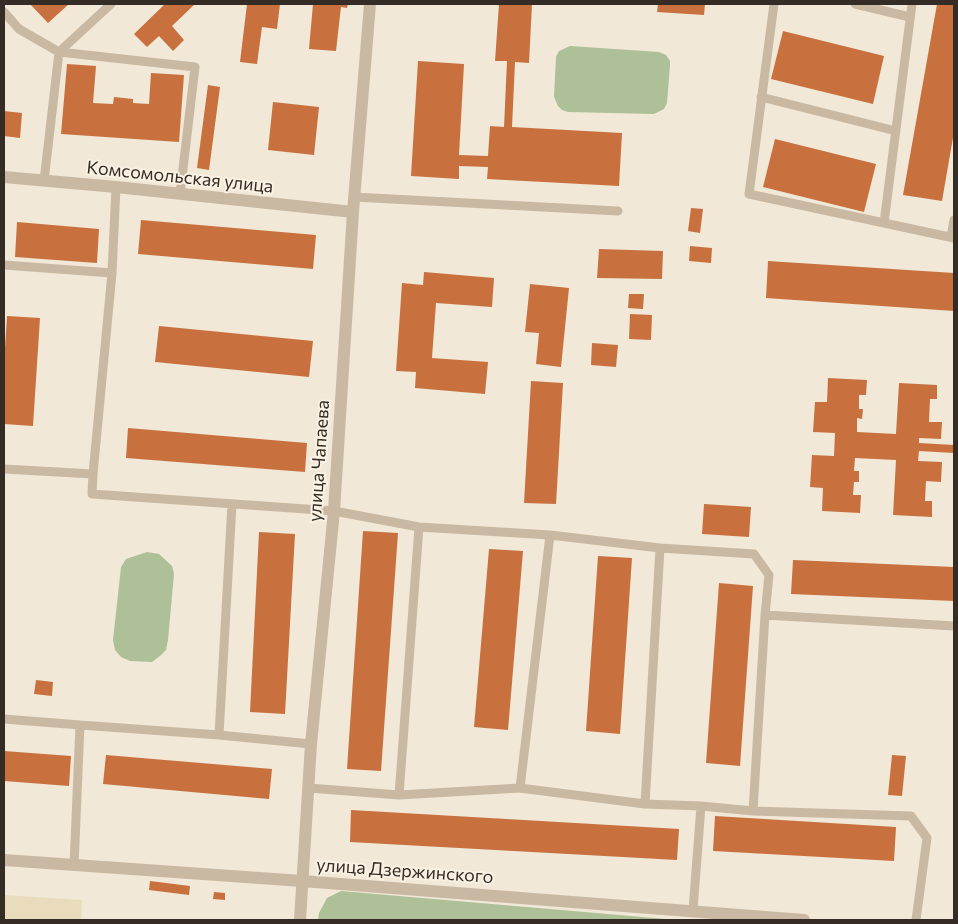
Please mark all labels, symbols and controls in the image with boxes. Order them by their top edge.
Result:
street label: Комсомольская улица [86,156,274,198]
street label: улица Чапаева [304,399,334,523]
street label: улица Дзержинского [316,854,494,888]

